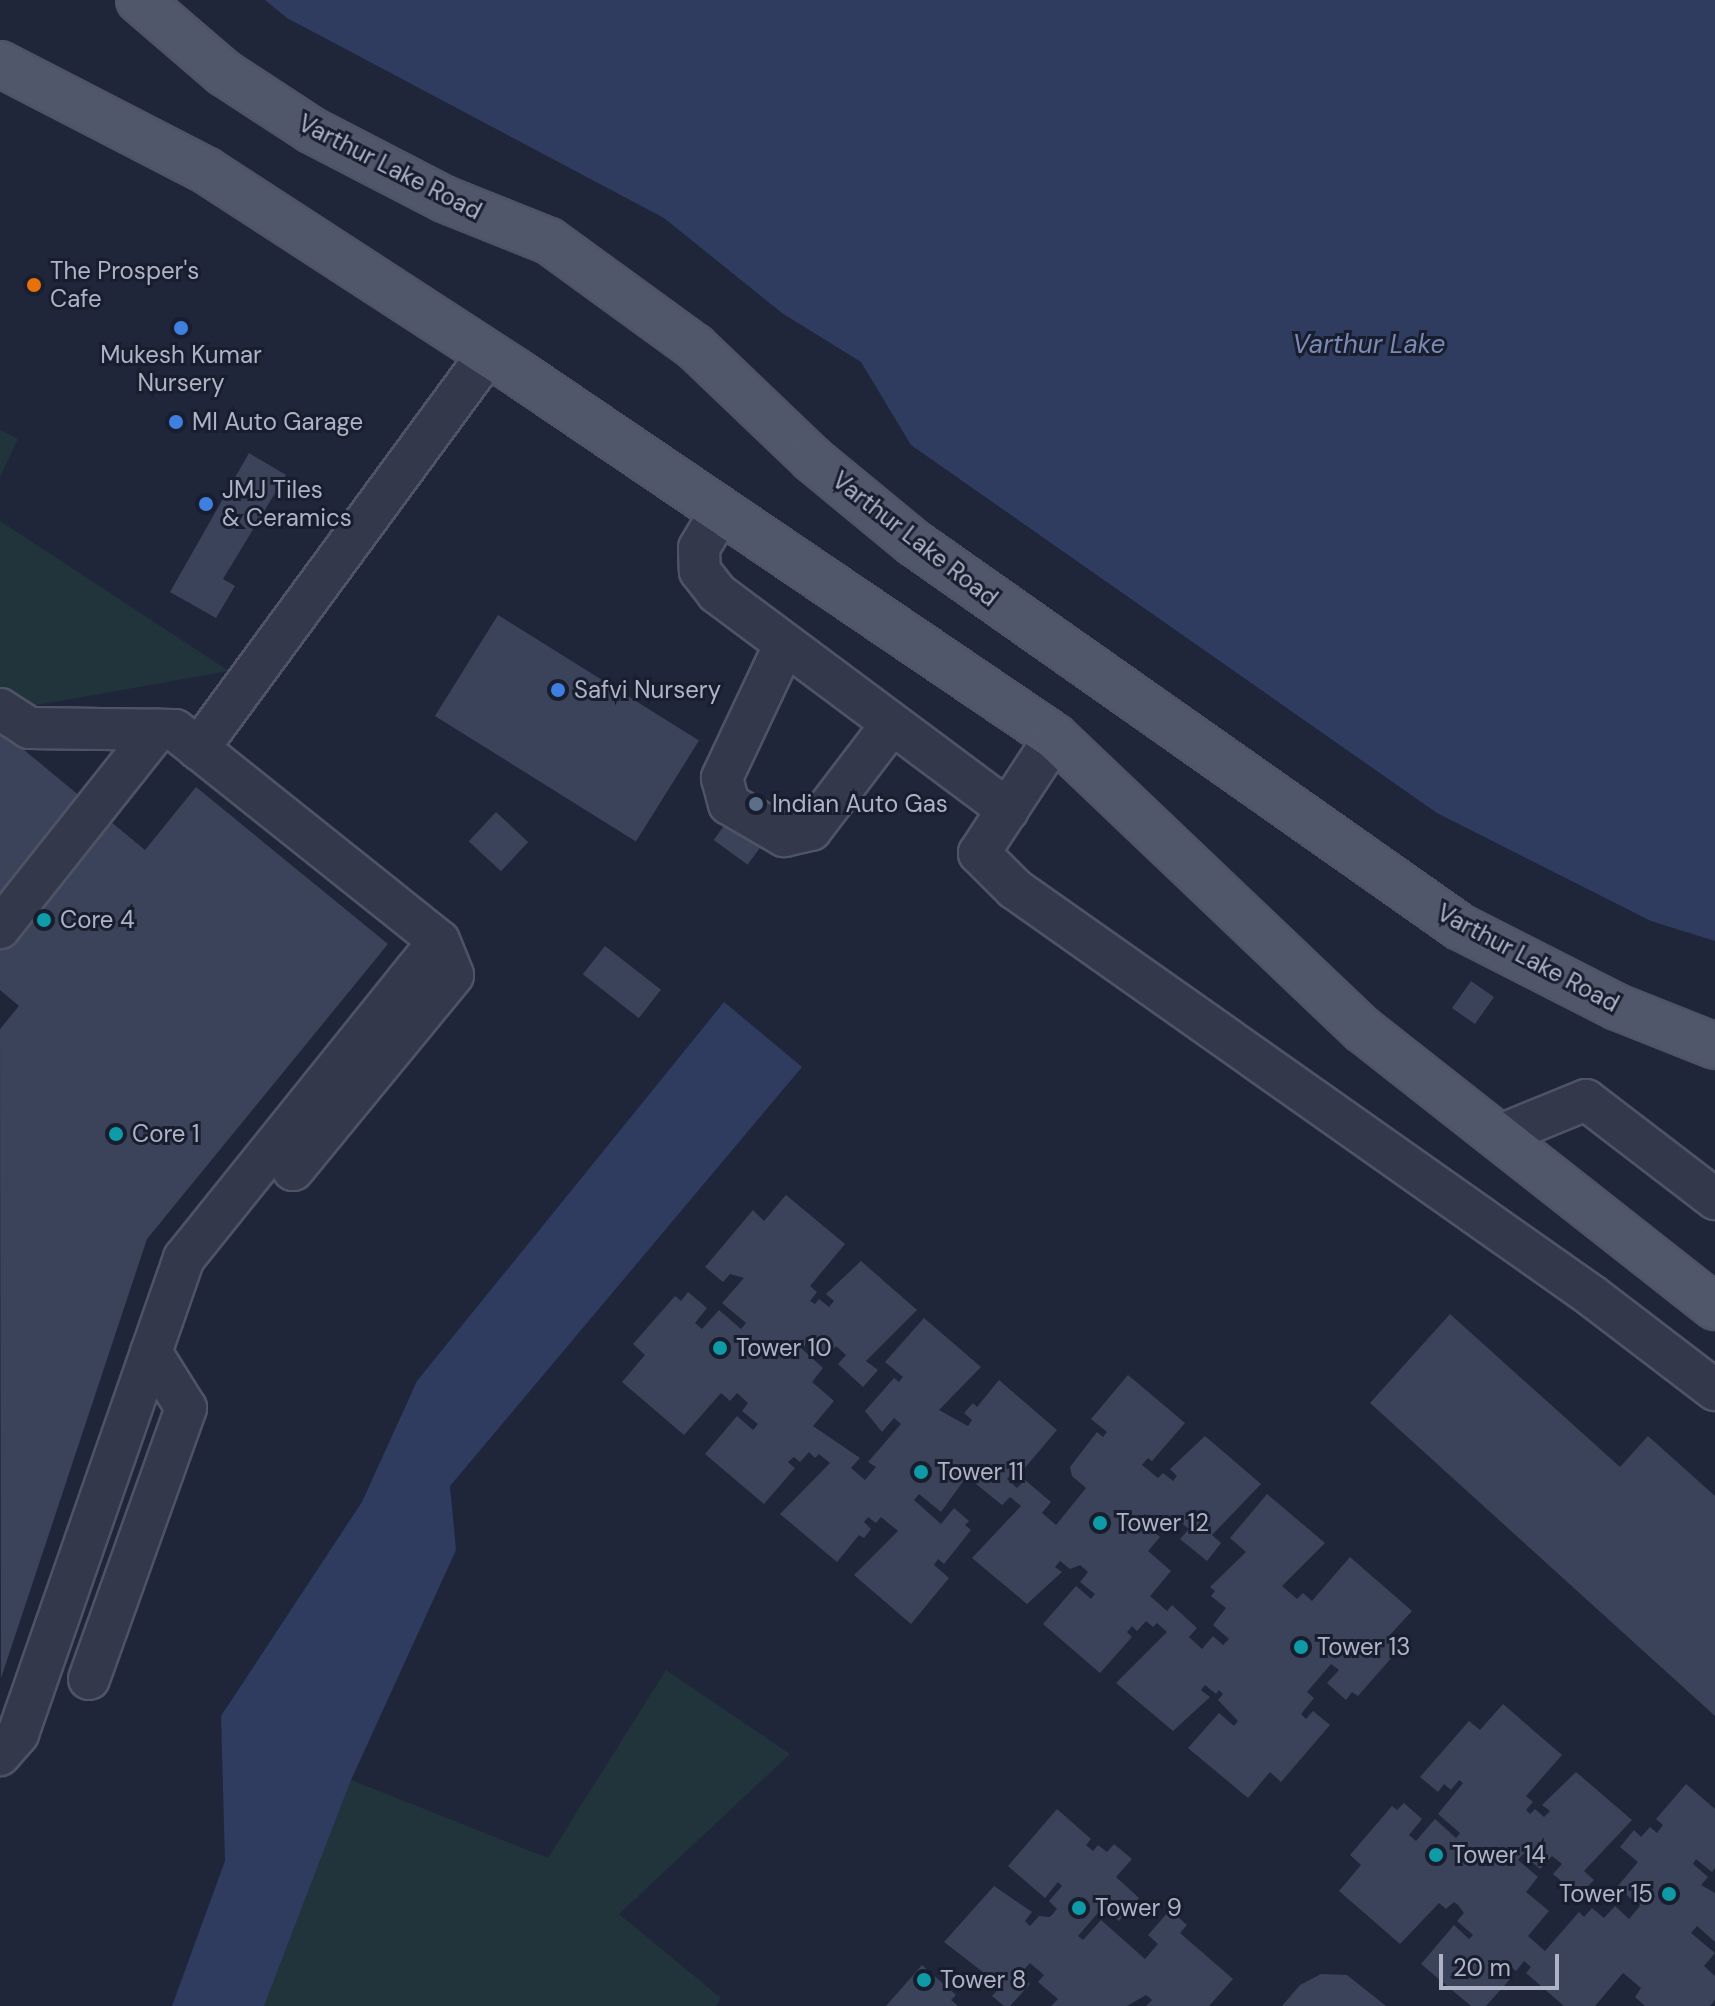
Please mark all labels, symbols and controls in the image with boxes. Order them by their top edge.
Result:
street label: Varthur Lake Road [294,108,486,226]
place label: The Prosper's Cafe [50,257,199,313]
marker: The Prosper's Cafe [25,276,43,294]
marker: Mukesh Kumar Nursery [172,319,190,337]
water label: Varthur Lake [1293,329,1445,361]
place label: Mukesh Kumar Nursery [100,341,262,397]
place label: MI Auto Garage [192,408,363,436]
marker: MI Auto Garage [167,413,185,431]
street label: Varthur Lake Road [827,466,1003,612]
place label: JMJ Tiles & Ceramics [222,476,352,532]
marker: JMJ Tiles & Ceramics [197,495,215,513]
place label: Safvi Nursery [574,676,721,704]
marker: Safvi Nursery [549,681,567,699]
place label: Indian Auto Gas [772,790,948,818]
marker: Indian Auto Gas [747,795,765,813]
street label: Varthur Lake Road [1432,898,1624,1018]
place label: Core 4 [60,906,134,934]
marker: Core 4 [35,911,53,929]
place label: Core 1 [132,1120,199,1148]
marker: Core 1 [107,1125,125,1143]
place label: Tower 10 [736,1334,832,1362]
marker: Tower 10 [711,1339,729,1357]
place label: Tower 11 [937,1458,1024,1486]
marker: Tower 11 [912,1463,930,1481]
place label: Tower 12 [1116,1509,1209,1537]
marker: Tower 12 [1091,1514,1109,1532]
place label: Tower 13 [1317,1633,1411,1661]
marker: Tower 13 [1292,1638,1310,1656]
place label: Tower 14 [1452,1841,1546,1869]
marker: Tower 14 [1427,1846,1445,1864]
place label: Tower 15 [1559,1880,1653,1908]
marker: Tower 15 [1660,1885,1678,1903]
place label: Tower 9 [1095,1894,1182,1922]
marker: Tower 9 [1070,1899,1088,1917]
scale bar [1443,1938,1563,1988]
text: 20 m [1453,1952,1511,1983]
place label: Tower 8 [940,1966,1026,1994]
marker: Tower 8 [915,1971,933,1989]

